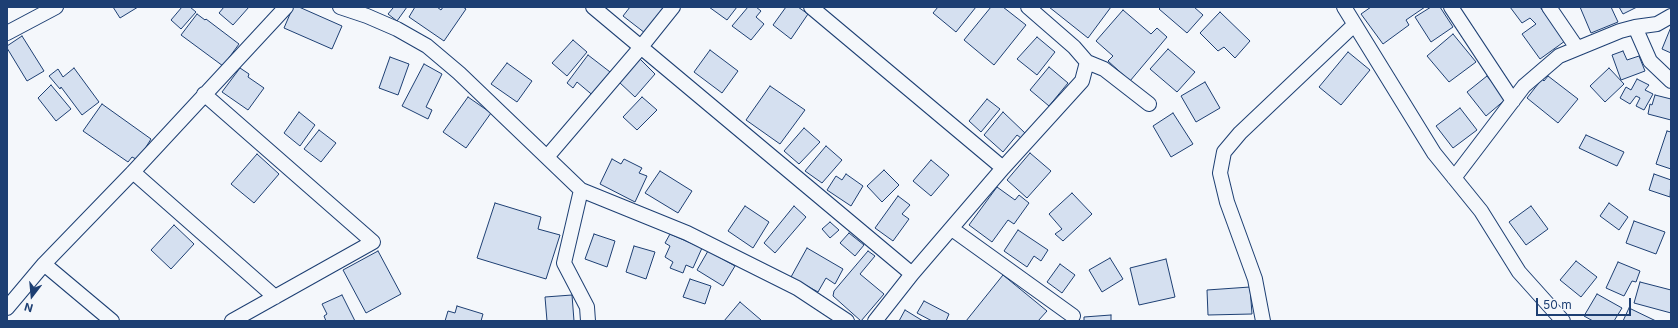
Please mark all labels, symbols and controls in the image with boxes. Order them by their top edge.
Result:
north arrow [12,276,52,316]
scale bar [1538,290,1633,316]
text: 50 m [1543,297,1572,312]
text: N [23,300,35,315]

